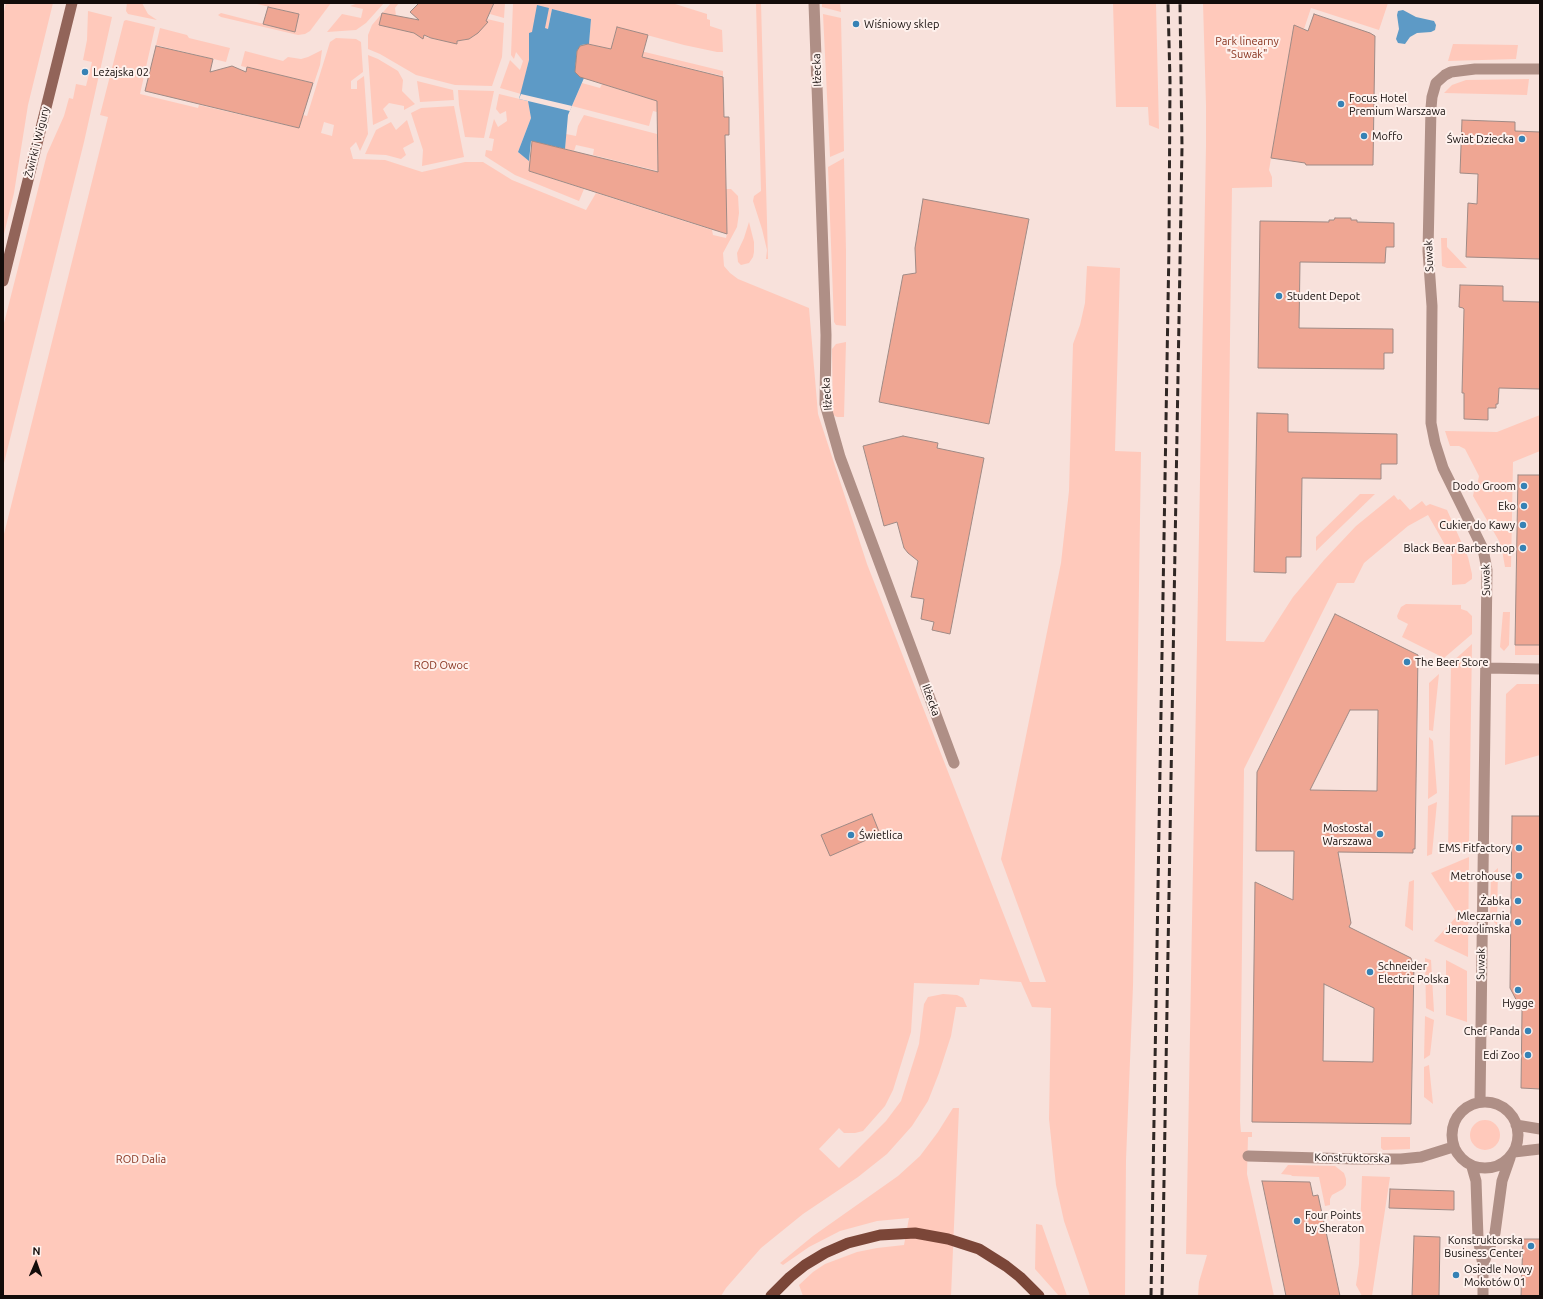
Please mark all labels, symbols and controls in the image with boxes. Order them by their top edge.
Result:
place label: Wiśniowy sklep [864,17,939,31]
marker: Wiśniowy sklep [851,19,861,29]
park label: Park linearny "Suwak" [1215,34,1279,60]
street label: Iłżecka [810,53,824,87]
place label: Leżajska 02 [93,65,149,79]
marker: Leżajska 02 [80,67,90,77]
place label: Focus Hotel Premium Warszawa [1349,91,1446,117]
marker: Focus Hotel Premium Warszawa [1336,99,1346,109]
street label: Żwirki i Wigury [22,105,52,179]
place label: Moffo [1372,129,1403,143]
marker: Moffo [1359,131,1369,141]
place label: Świat Dziecka [1447,132,1514,146]
marker: Świat Dziecka [1517,134,1527,144]
street label: Suwak [1422,240,1436,272]
place label: Student Depot [1287,289,1360,303]
marker: Student Depot [1274,291,1284,301]
street label: Iłżecka [819,377,835,411]
place label: Dodo Groom [1453,479,1516,493]
marker: Dodo Groom [1519,481,1529,491]
place label: Eko [1498,499,1516,513]
marker: Eko [1519,501,1529,511]
place label: Cukier do Kawy [1439,518,1515,532]
marker: Cukier do Kawy [1518,520,1528,530]
place label: Black Bear Barbershop [1403,541,1515,555]
marker: Black Bear Barbershop [1518,543,1528,553]
street label: Suwak [1479,564,1493,596]
place label: The Beer Store [1415,655,1489,669]
marker: The Beer Store [1402,657,1412,667]
park label: ROD Owoc [414,658,468,672]
street label: Iłżecka [919,682,943,718]
place label: Mostostal Warszawa [1323,821,1372,847]
place label: Świetlica [859,828,903,842]
marker: Mostostal Warszawa [1375,829,1385,839]
marker: Świetlica [846,830,856,840]
place label: EMS Fitfactory [1439,841,1511,855]
marker: EMS Fitfactory [1514,843,1524,853]
place label: Metrohouse [1451,869,1511,883]
marker: Metrohouse [1514,871,1524,881]
place label: Żabka [1480,894,1510,908]
marker: Żabka [1513,896,1523,906]
place label: Mleczarnia Jerozolimska [1446,909,1510,935]
marker: Mleczarnia Jerozolimska [1513,917,1523,927]
street label: Suwak [1474,948,1488,980]
place label: Schneider Electric Polska [1378,959,1449,985]
marker: Schneider Electric Polska [1365,967,1375,977]
marker: Hygge [1513,985,1523,995]
place label: Hygge [1502,996,1534,1010]
place label: Chef Panda [1464,1024,1520,1038]
marker: Chef Panda [1523,1026,1533,1036]
place label: Edi Zoo [1483,1048,1520,1062]
marker: Edi Zoo [1523,1050,1533,1060]
street label: Konstruktorska [1314,1151,1390,1165]
park label: ROD Dalia [116,1152,166,1166]
place label: Four Points by Sheraton [1305,1208,1364,1234]
marker: Four Points by Sheraton [1292,1216,1302,1226]
place label: Konstruktorska Business Center [1444,1233,1523,1259]
marker: Konstruktorska Business Center [1526,1241,1536,1251]
north arrow [16,1243,56,1283]
text: N [32,1245,41,1257]
place label: Osiedle Nowy Mokotów 01 [1464,1262,1532,1288]
marker: Osiedle Nowy Mokotów 01 [1451,1270,1461,1280]

